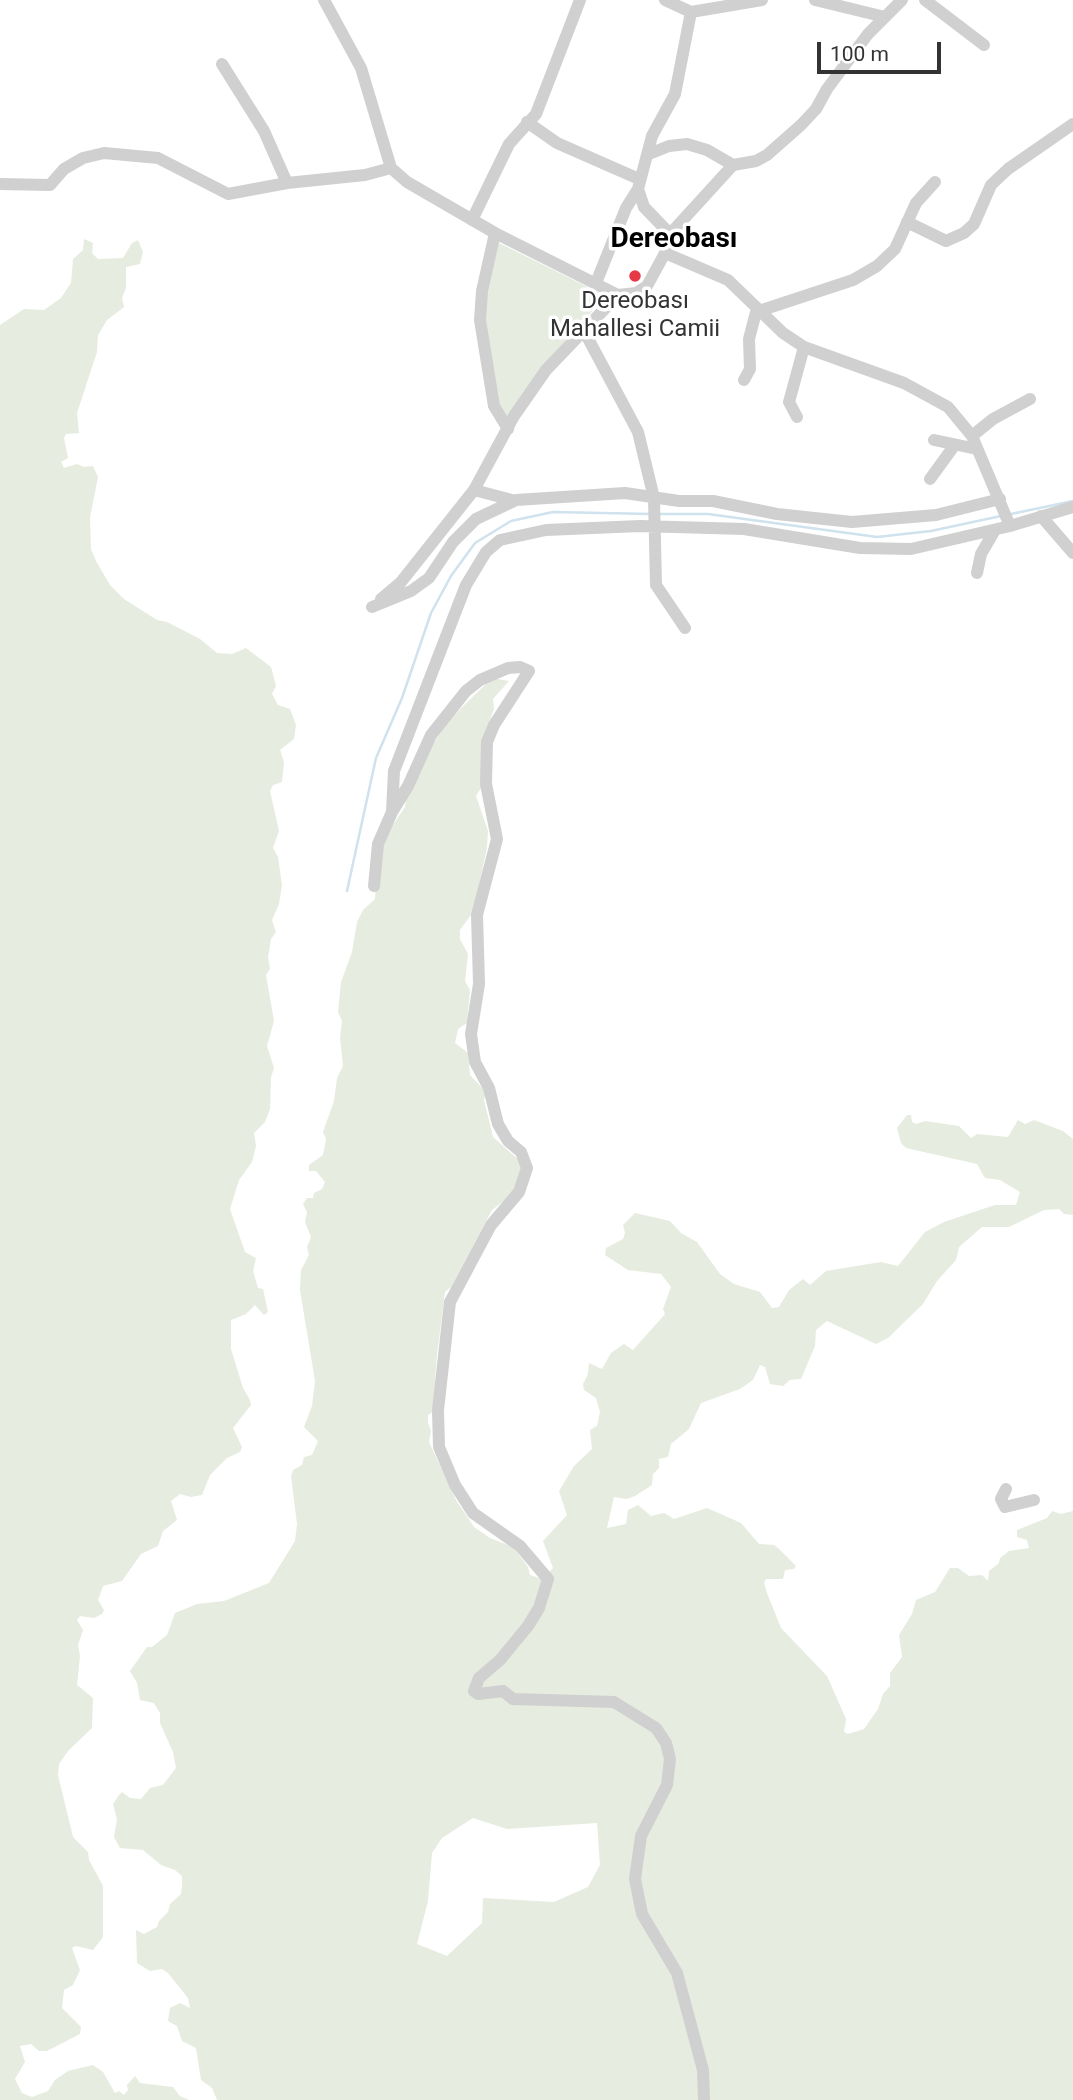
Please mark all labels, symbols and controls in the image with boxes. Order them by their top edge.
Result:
scale bar [821,28,945,72]
text: 100 m [830,42,889,66]
district label: Dereobası [611,223,737,257]
marker: Dereobası Mahallesi Camii [627,268,643,284]
place label: Dereobası Mahallesi Camii [550,288,720,344]

